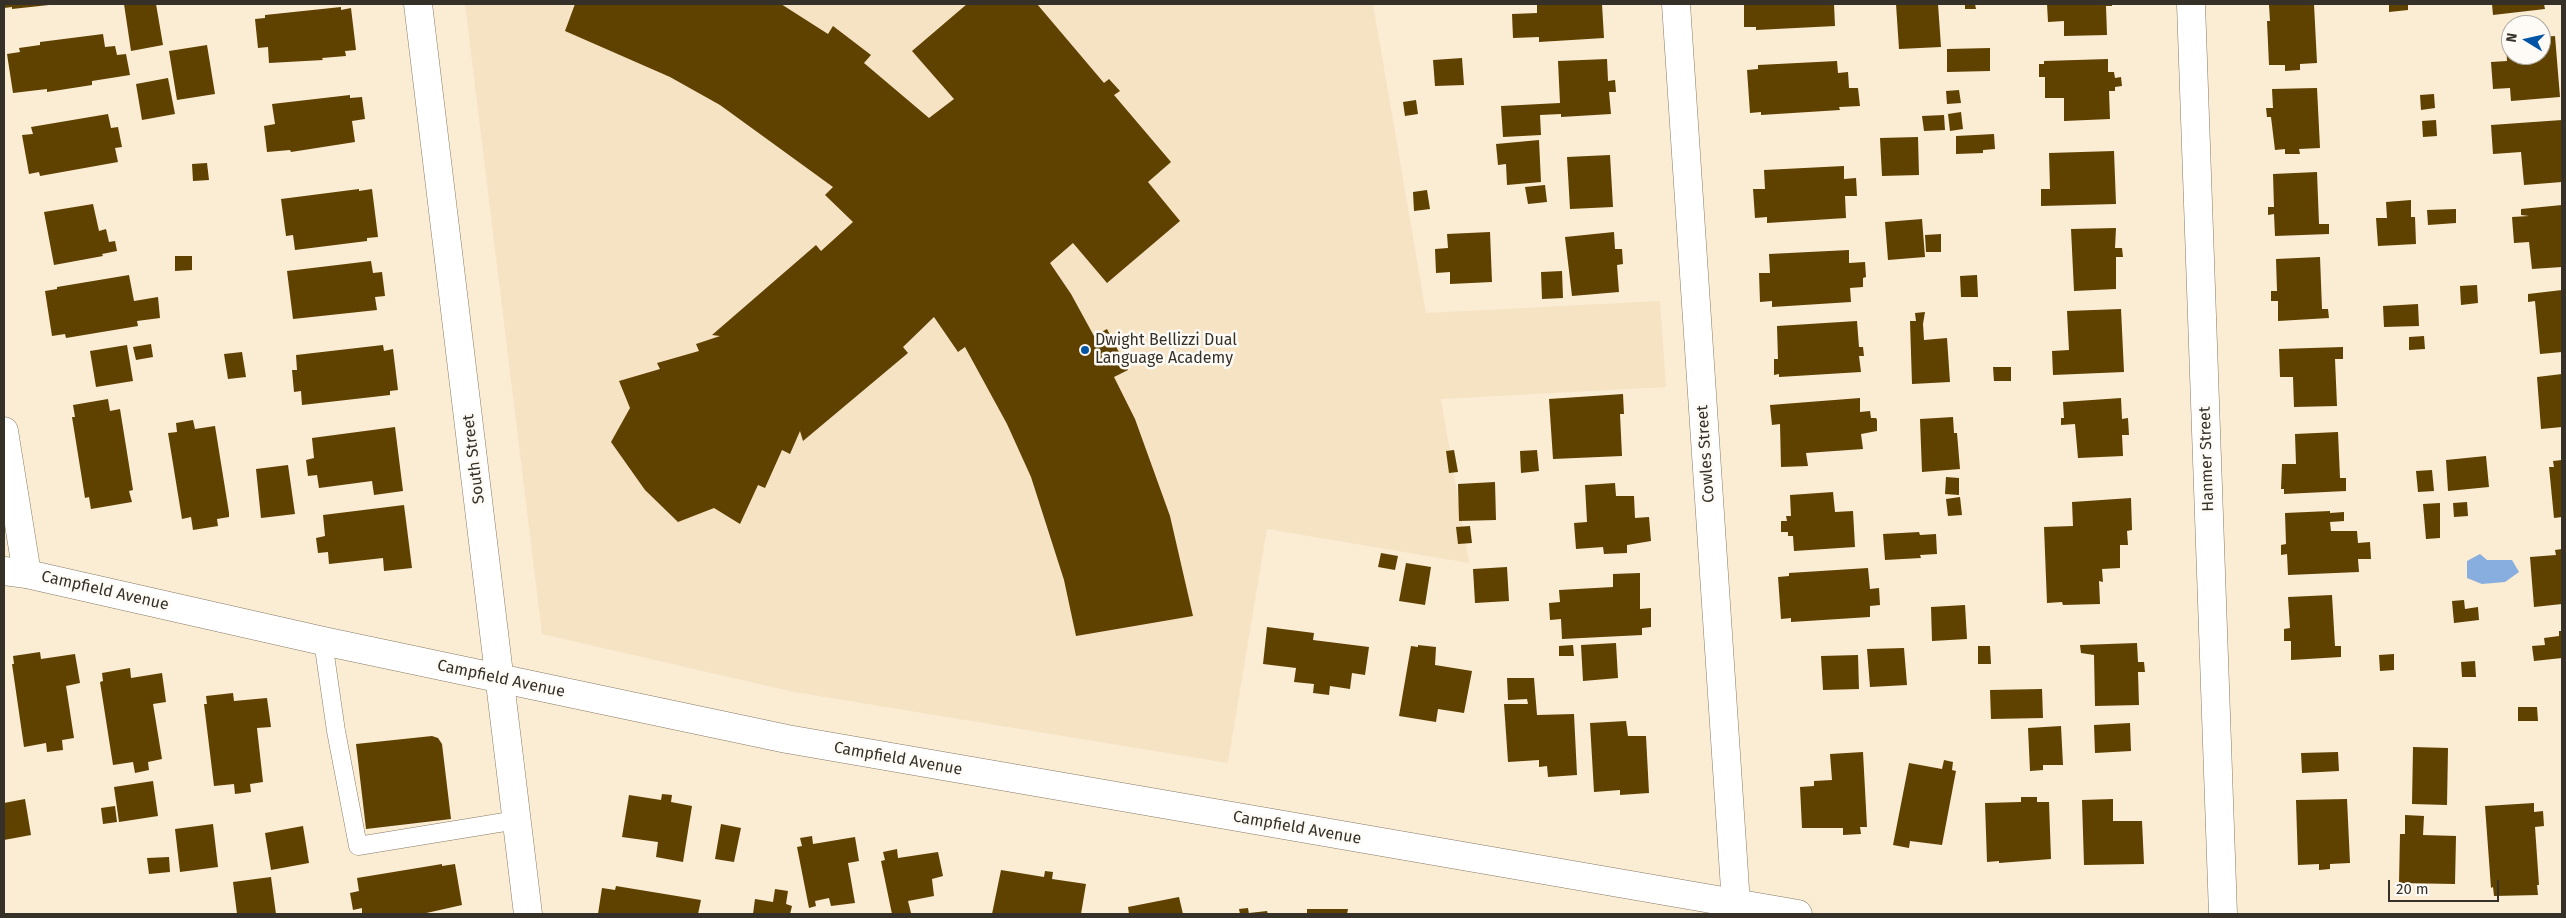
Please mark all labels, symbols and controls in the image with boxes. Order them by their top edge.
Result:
north arrow [2501,15,2551,65]
text: N [2503,32,2521,44]
place label: Dwight Bellizzi Dual Language Academy [1095,331,1237,369]
marker: Dwight Bellizzi Dual Language Academy [1079,344,1091,356]
street label: Cowles Street [1693,404,1719,504]
street label: Hanmer Street [2196,406,2218,512]
street label: South Street [459,413,489,505]
street label: Campfield Avenue [39,567,171,615]
street label: Campfield Avenue [435,656,567,702]
street label: Campfield Avenue [832,738,964,780]
street label: Campfield Avenue [1231,807,1363,849]
scale bar [2391,870,2502,902]
text: 20 m [2396,880,2429,898]

